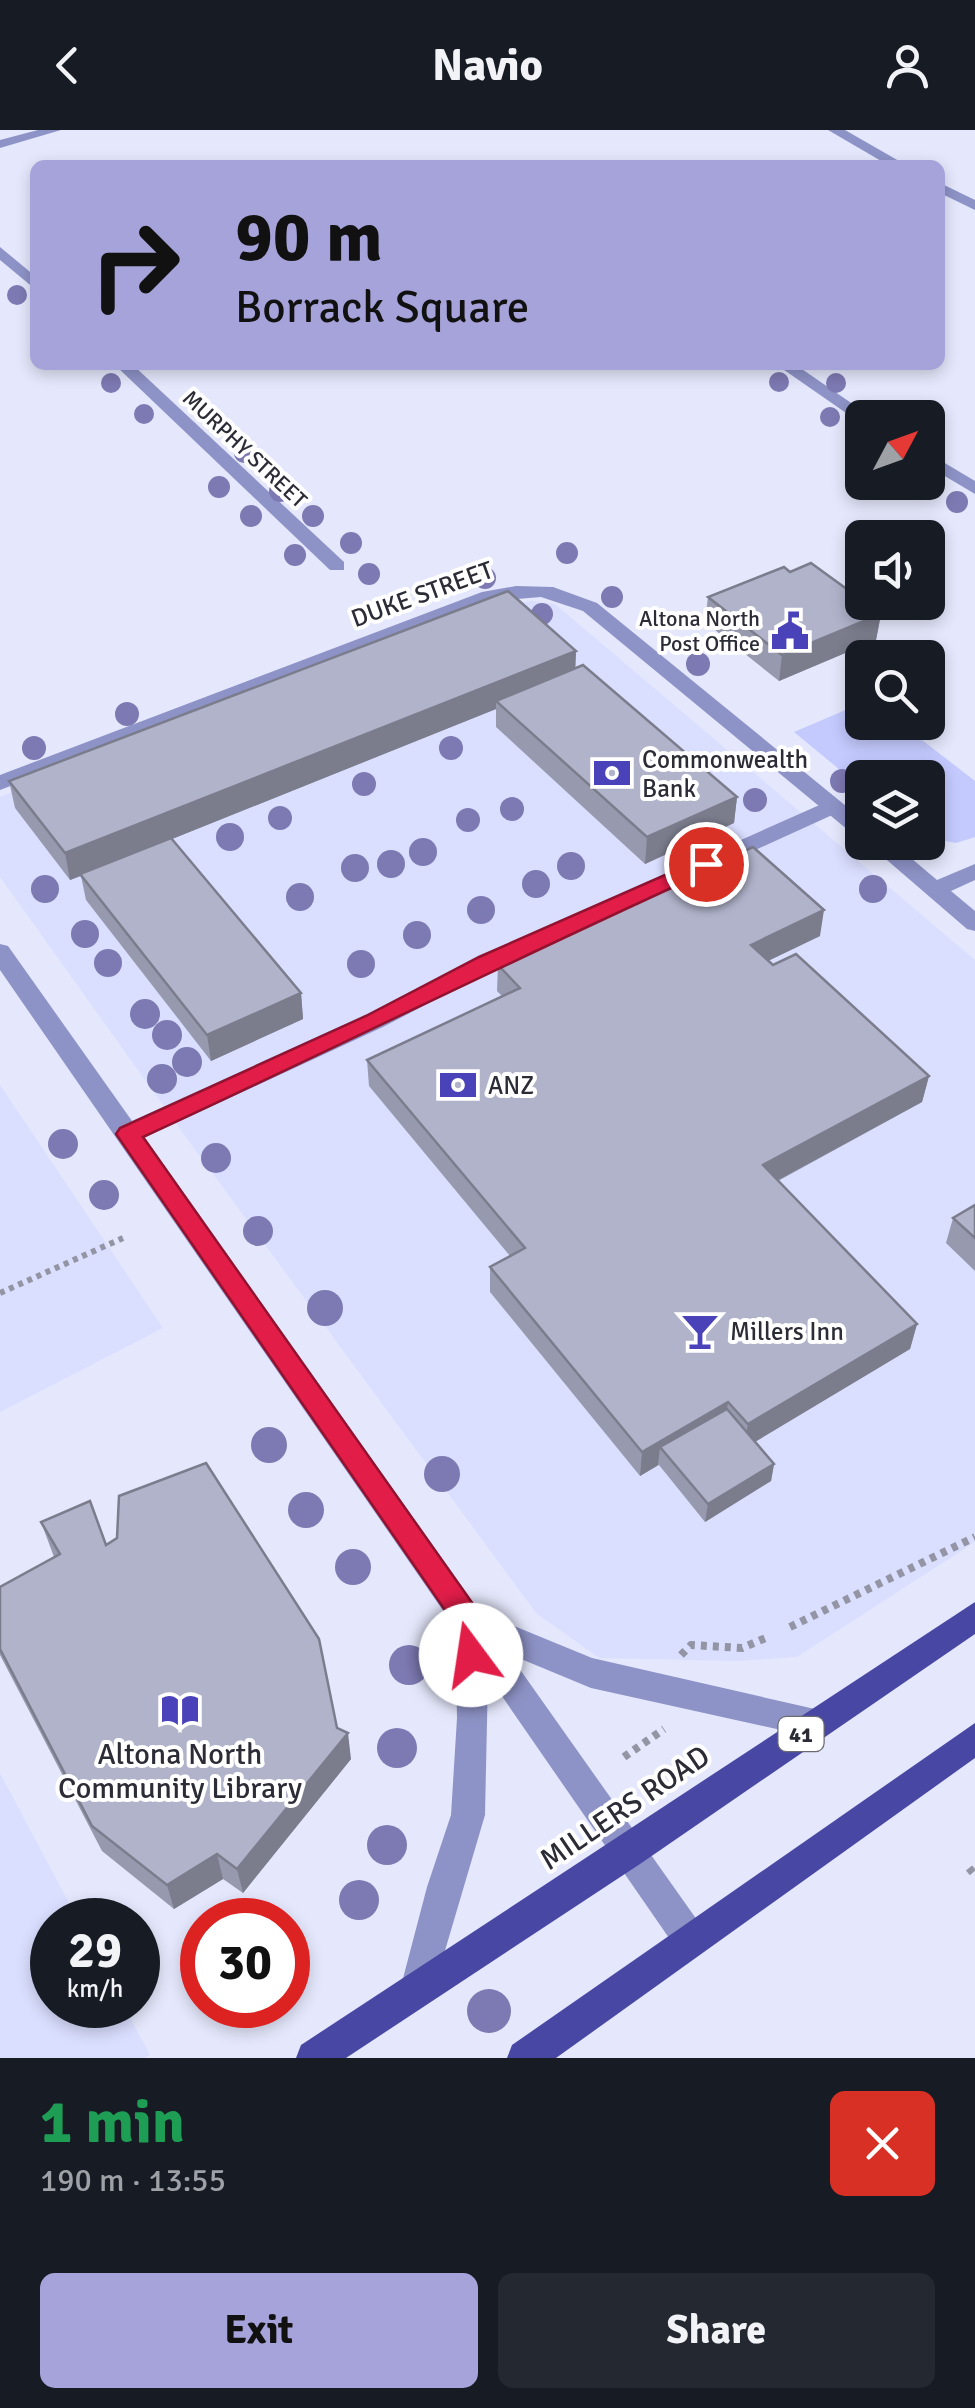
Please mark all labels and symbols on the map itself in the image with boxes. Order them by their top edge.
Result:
street label: MURPHY STREET [177,384,313,514]
north arrow [845,400,945,500]
street label: DUKE STREET [347,554,498,634]
place label: Altona North Post Office [639,605,760,657]
public building icon: Altona North Post Office [769,610,811,652]
place label: Commonwealth Bank [642,744,808,804]
bank icon: Commonwealth Bank [591,752,633,794]
pin [664,822,749,907]
bank icon: ANZ [437,1064,479,1106]
place label: ANZ [488,1070,534,1101]
bar icon: Millers Inn [679,1310,721,1352]
place label: Millers Inn [730,1316,844,1347]
position arrow [419,1603,523,1707]
library icon: Altona North Community Library [159,1689,201,1731]
road number: 41 [778,1717,824,1751]
place label: Altona North Community Library [58,1736,302,1807]
street label: MILLERS ROAD [533,1738,717,1878]
speed limit sign: 30 [180,1898,310,2028]

